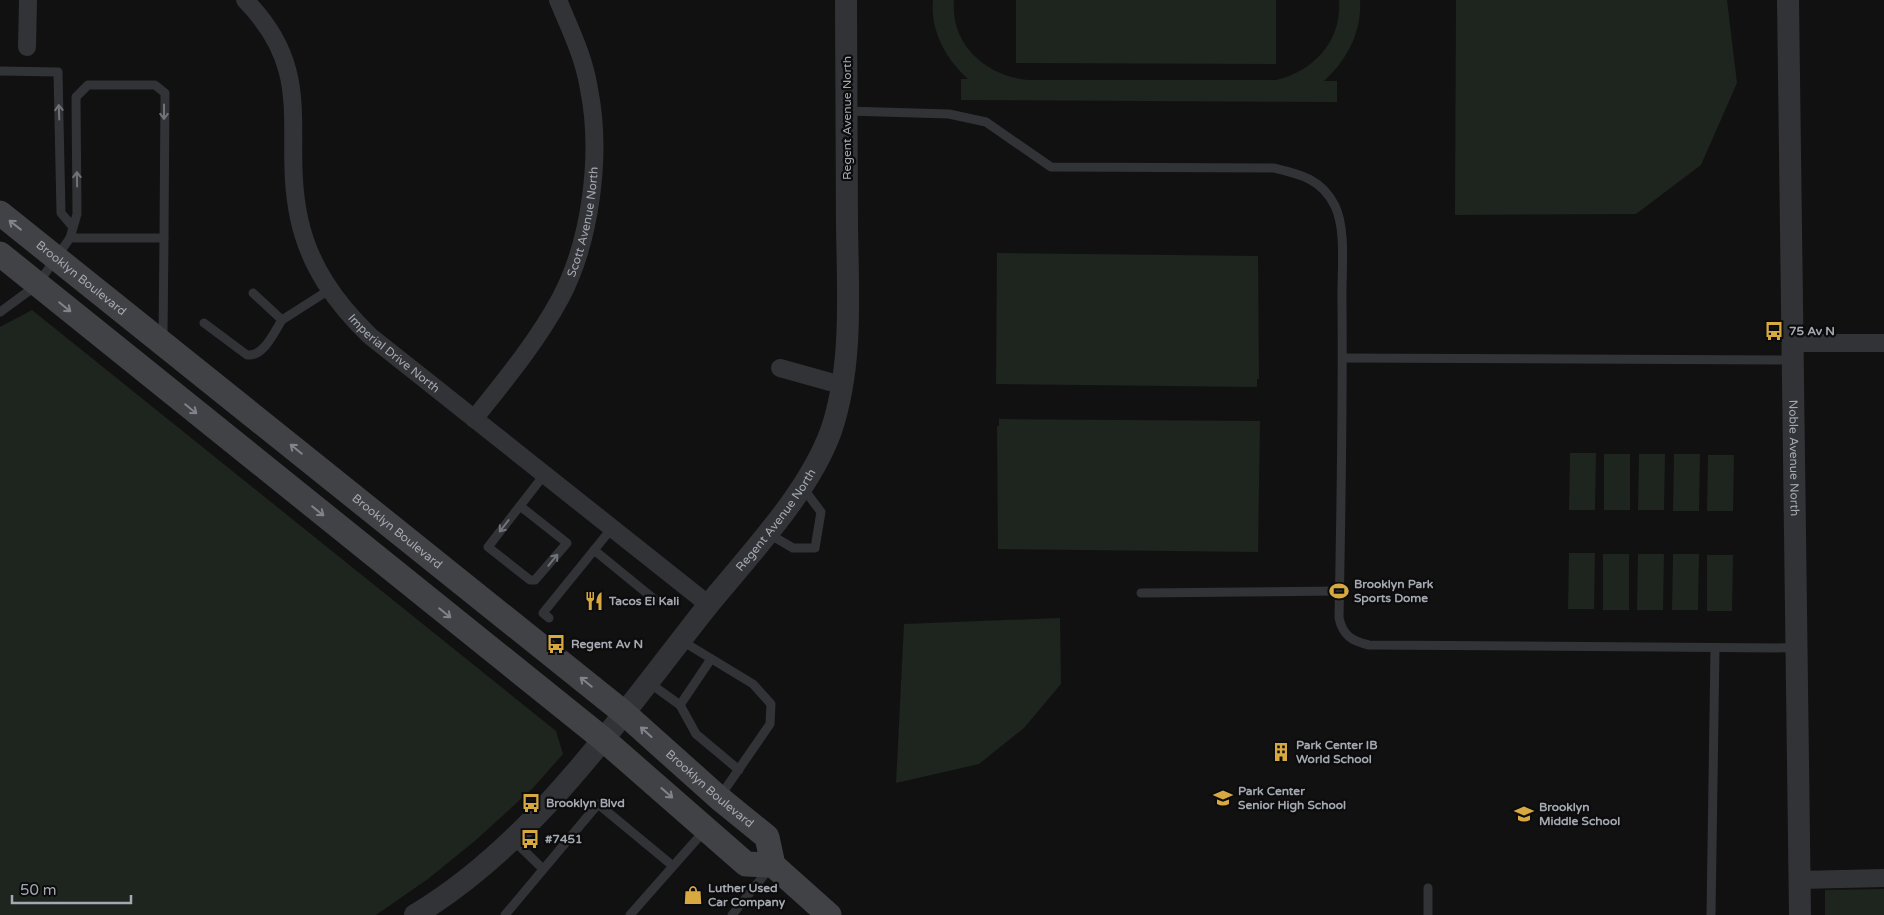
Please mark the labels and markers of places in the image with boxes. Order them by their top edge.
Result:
bus stop icon: 75 Av N [1763,320,1785,342]
place label: 75 Av N [1789,324,1835,338]
place label: Brooklyn Park Sports Dome [1354,577,1434,606]
sports icon: Brooklyn Park Sports Dome [1328,580,1350,602]
restaurant icon: Tacos El Kali [583,590,605,612]
place label: Tacos El Kali [608,594,679,608]
bus stop icon: Regent Av N [545,633,567,655]
place label: Regent Av N [571,637,643,652]
place label: Park Center IB World School [1296,738,1378,766]
building icon: Park Center IB World School [1270,741,1292,763]
place label: Park Center Senior High School [1238,784,1346,813]
school or university icon: Park Center Senior High School [1212,787,1234,809]
bus stop icon: Brooklyn Blvd [520,792,542,814]
place label: Brooklyn Blvd [546,796,625,811]
place label: Brooklyn Middle School [1539,800,1620,828]
school or university icon: Brooklyn Middle School [1513,803,1535,825]
bus stop icon: #7451 [519,828,541,850]
place label: #7451 [545,832,583,846]
place label: Luther Used Car Company [708,881,786,910]
shop icon: Luther Used Car Company [682,884,704,906]

